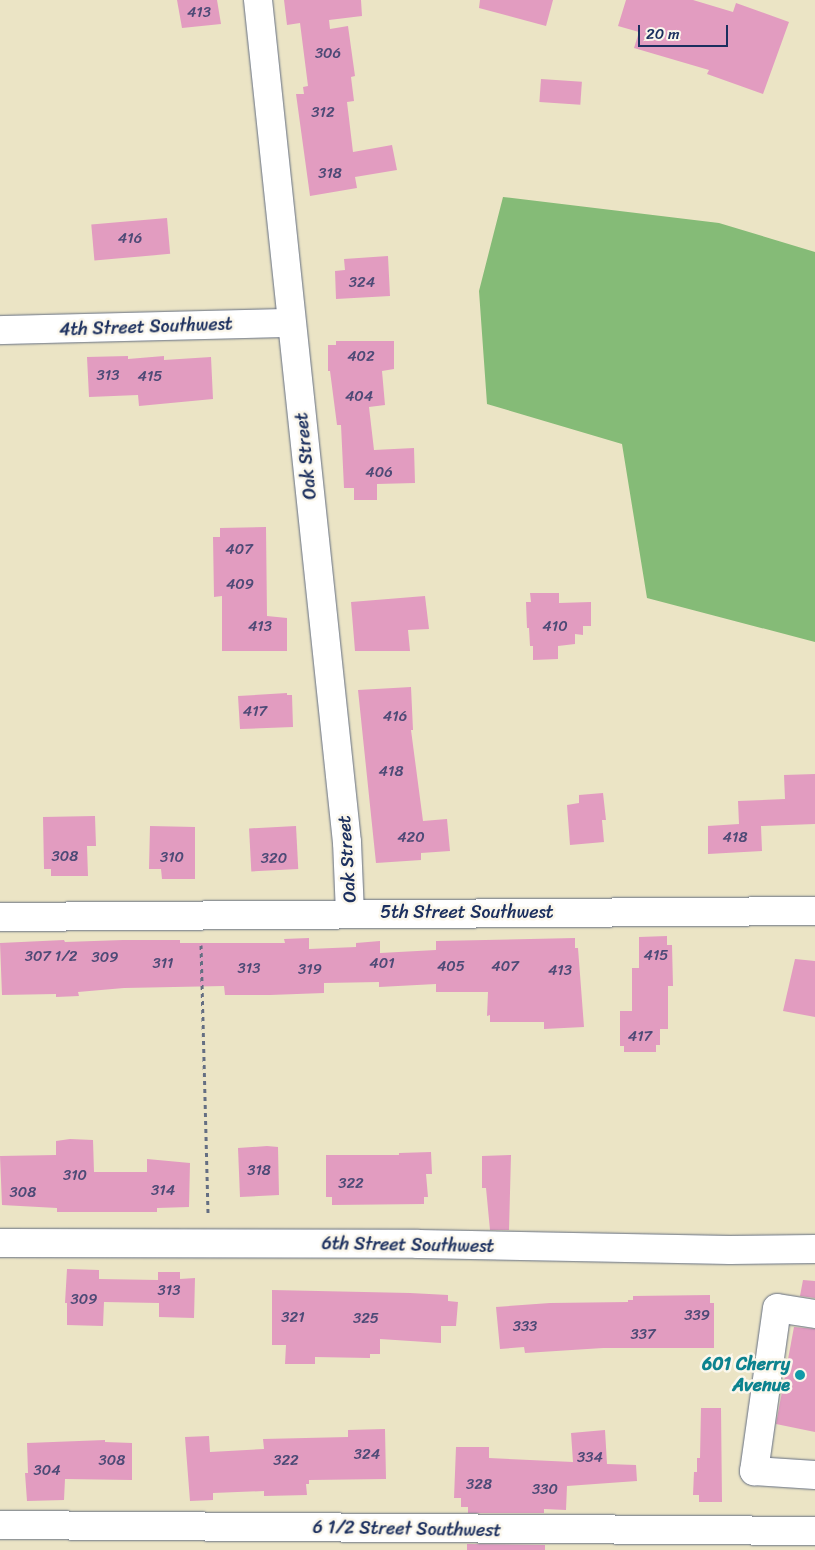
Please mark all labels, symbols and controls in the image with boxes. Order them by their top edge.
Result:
house number: 413 [187,4,211,22]
scale bar [640,15,730,47]
text: 20 m [646,21,680,47]
house number: 306 [315,45,341,63]
house number: 312 [311,104,335,122]
house number: 318 [318,165,342,183]
house number: 416 [118,230,142,248]
house number: 324 [349,274,375,292]
street label: 4th Street Southwest [58,313,234,341]
house number: 402 [347,348,375,366]
house number: 313 [97,367,119,385]
house number: 415 [138,368,162,386]
house number: 404 [345,388,373,406]
street label: Oak Street [291,411,321,501]
house number: 406 [365,464,393,482]
house number: 407 [225,541,253,559]
house number: 409 [226,576,254,594]
house number: 413 [248,618,272,636]
house number: 410 [542,618,568,636]
house number: 417 [243,703,267,721]
house number: 416 [383,708,407,726]
house number: 418 [379,763,403,781]
street label: Oak Street [333,815,361,903]
house number: 420 [397,829,425,847]
house number: 418 [723,829,747,847]
house number: 308 [52,848,78,866]
house number: 310 [160,849,184,867]
house number: 320 [261,850,287,868]
street label: 5th Street Southwest [380,901,554,923]
house number: 415 [644,947,668,965]
house number: 307 1/2 [25,948,77,966]
house number: 309 [92,949,118,967]
house number: 311 [152,955,174,973]
house number: 401 [369,955,395,973]
house number: 405 [437,958,465,976]
house number: 407 [491,958,519,976]
house number: 313 [238,960,260,978]
house number: 319 [298,961,322,979]
house number: 413 [548,962,572,980]
house number: 417 [628,1028,652,1046]
house number: 318 [247,1162,271,1180]
house number: 310 [63,1167,87,1185]
house number: 322 [338,1175,364,1193]
house number: 314 [151,1182,175,1200]
house number: 308 [10,1184,36,1202]
street label: 6th Street Southwest [321,1233,495,1257]
house number: 313 [158,1282,180,1300]
house number: 309 [71,1291,97,1309]
house number: 339 [684,1307,710,1325]
house number: 321 [281,1309,305,1327]
house number: 325 [353,1310,379,1328]
house number: 333 [513,1318,537,1336]
house number: 337 [630,1326,656,1344]
place label: 601 Cherry Avenue [702,1354,790,1396]
marker: 601 Cherry Avenue [794,1369,806,1381]
house number: 324 [354,1446,380,1464]
house number: 334 [577,1449,603,1467]
house number: 308 [99,1452,125,1470]
house number: 322 [273,1452,299,1470]
house number: 304 [33,1462,61,1480]
house number: 328 [466,1476,492,1494]
house number: 330 [532,1481,558,1499]
street label: 6 1/2 Street Southwest [313,1517,501,1541]

